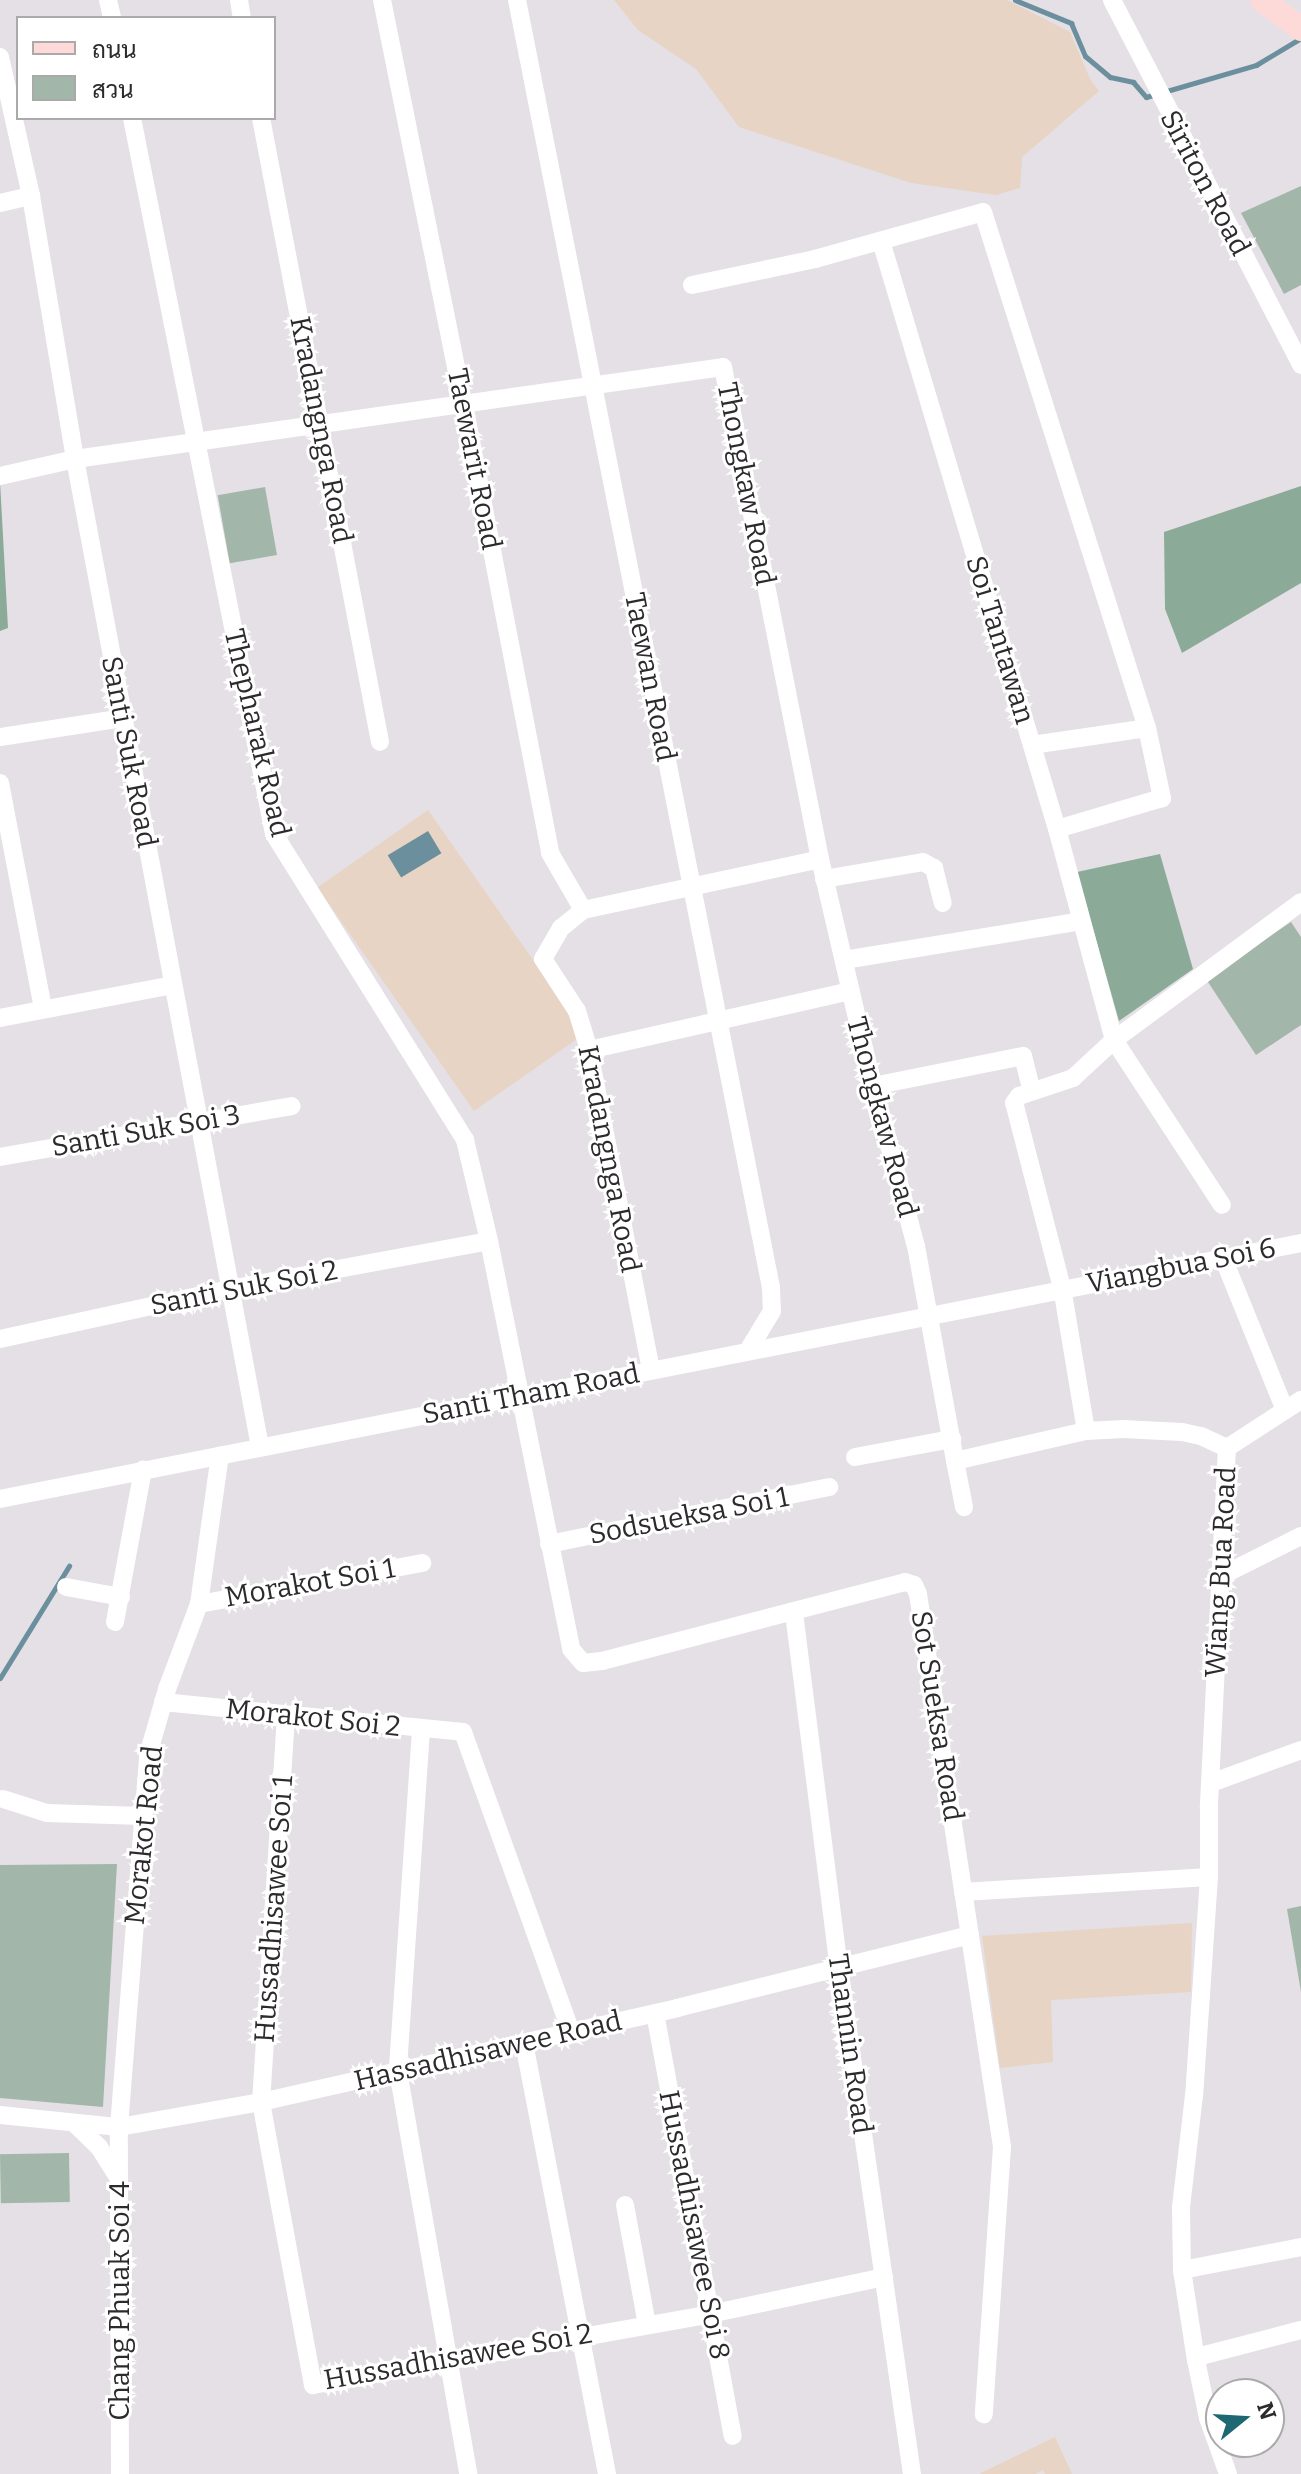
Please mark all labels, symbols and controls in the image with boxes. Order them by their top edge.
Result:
legend [16,16,276,120]
text: ถนน [92,36,137,64]
text: สวน [92,76,134,104]
street label: Siriton Road [1153,105,1257,261]
street label: Kradangnga Road [283,314,359,546]
street label: Taewarit Road [440,365,508,553]
street label: Thongkaw Road [710,380,782,588]
street label: Soi Tantawan [959,552,1041,728]
street label: Taewan Road [617,590,683,764]
street label: Thepharak Road [217,626,297,840]
street label: Santi Suk Road [94,653,164,851]
street label: Thongkaw Road [839,1013,925,1221]
street label: Kradangnga Road [571,1043,647,1275]
street label: Santi Suk Soi 3 [49,1098,243,1164]
street label: Viangbua Soi 6 [1084,1231,1278,1301]
street label: Santi Suk Soi 2 [147,1253,341,1323]
street label: Santi Tham Road [420,1357,642,1431]
street label: Wiang Bua Road [1199,1466,1243,1678]
street label: Sodsueksa Soi 1 [586,1480,792,1552]
street label: Morakot Soi 1 [222,1552,398,1614]
street label: Sot Sueksa Road [904,1608,970,1824]
street label: Morakot Soi 2 [224,1692,402,1744]
street label: Morakot Road [118,1744,170,1926]
street label: Hussadhisawee Soi 1 [248,1774,300,2044]
street label: Thannin Road [821,1952,879,2136]
street label: Hassadhisawee Road [351,2004,625,2098]
street label: Hussadhisawee Soi 8 [651,2088,737,2362]
street label: Chang Phuak Soi 4 [103,2181,137,2421]
street label: Hussadhisawee Soi 2 [321,2317,595,2397]
north arrow [1205,2378,1285,2458]
text: N [1251,2399,1282,2423]

